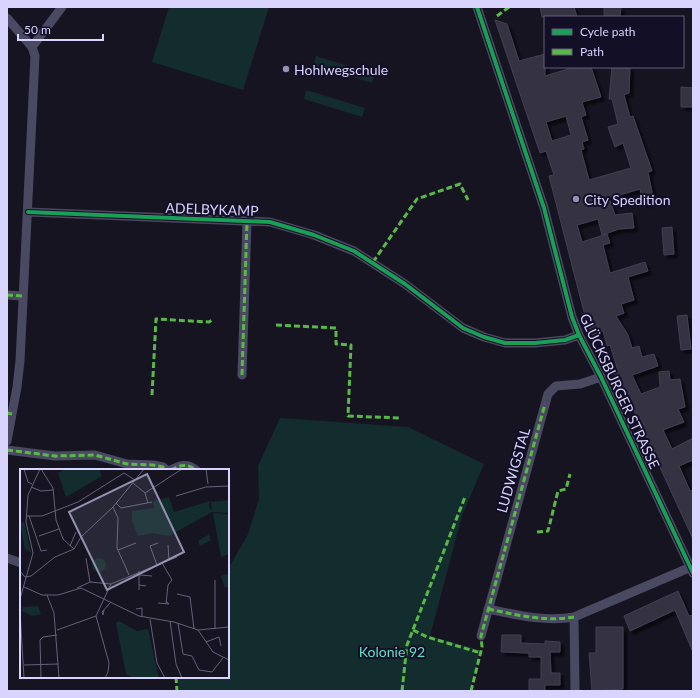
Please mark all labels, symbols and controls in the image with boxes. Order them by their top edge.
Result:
scale bar [18,16,103,42]
legend [544,16,684,68]
text: 50 m [24,22,51,37]
text: Cycle path [580,24,635,39]
text: Path [580,44,604,59]
place label: Hohlwegschule [294,61,388,78]
marker: Hohlwegschule [281,64,291,74]
place label: City Spedition [584,191,670,208]
marker: City Spedition [571,194,581,204]
street label: ADELBYKAMP [165,199,259,219]
street label: GLÜCKSBURGER STRASSE [576,311,664,471]
street label: LUDWIGSTAL [493,425,533,515]
inset map [20,469,229,678]
park label: Kolonie 92 [359,643,425,660]

